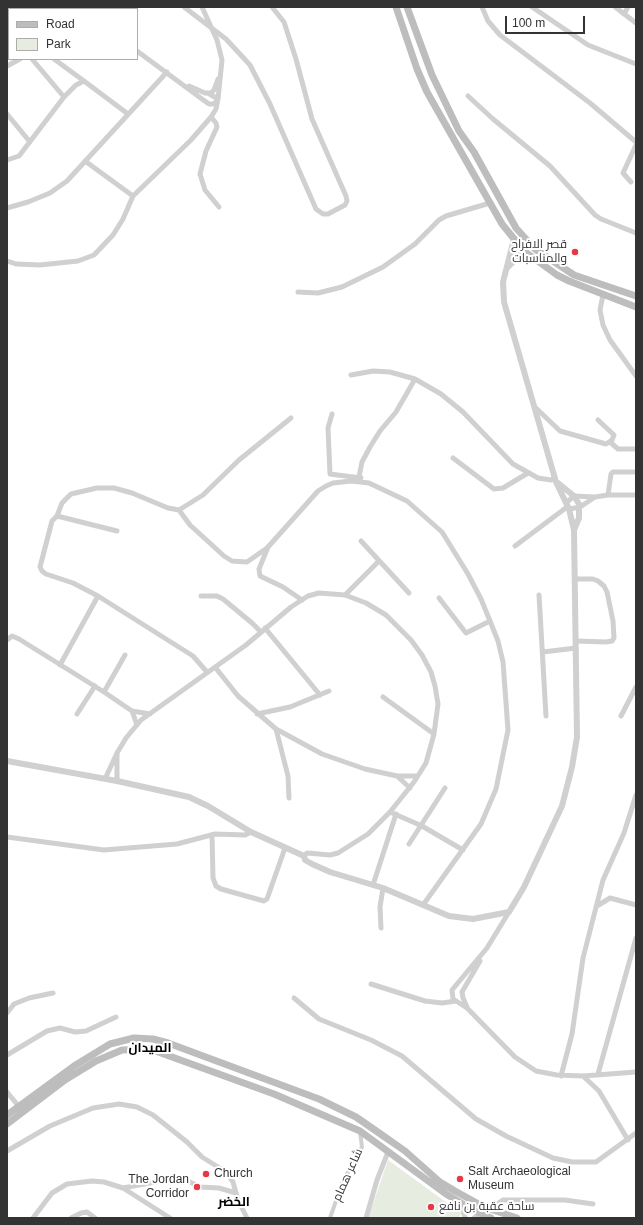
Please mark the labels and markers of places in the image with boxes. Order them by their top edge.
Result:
place label: قصر الافراح والمناسبات [511,238,567,266]
marker: قصر الافراح والمناسبات [570,247,580,257]
place label: Salt Archaeological Museum [468,1165,571,1193]
place label: Church [214,1167,253,1181]
marker: Church [201,1169,211,1179]
place label: The Jordan Corridor [128,1173,189,1201]
marker: Salt Archaeological Museum [455,1174,465,1184]
marker: The Jordan Corridor [192,1182,202,1192]
place label: ساحة عقبة بن نافع [439,1200,534,1214]
marker: ساحة عقبة بن نافع [426,1202,436,1212]

